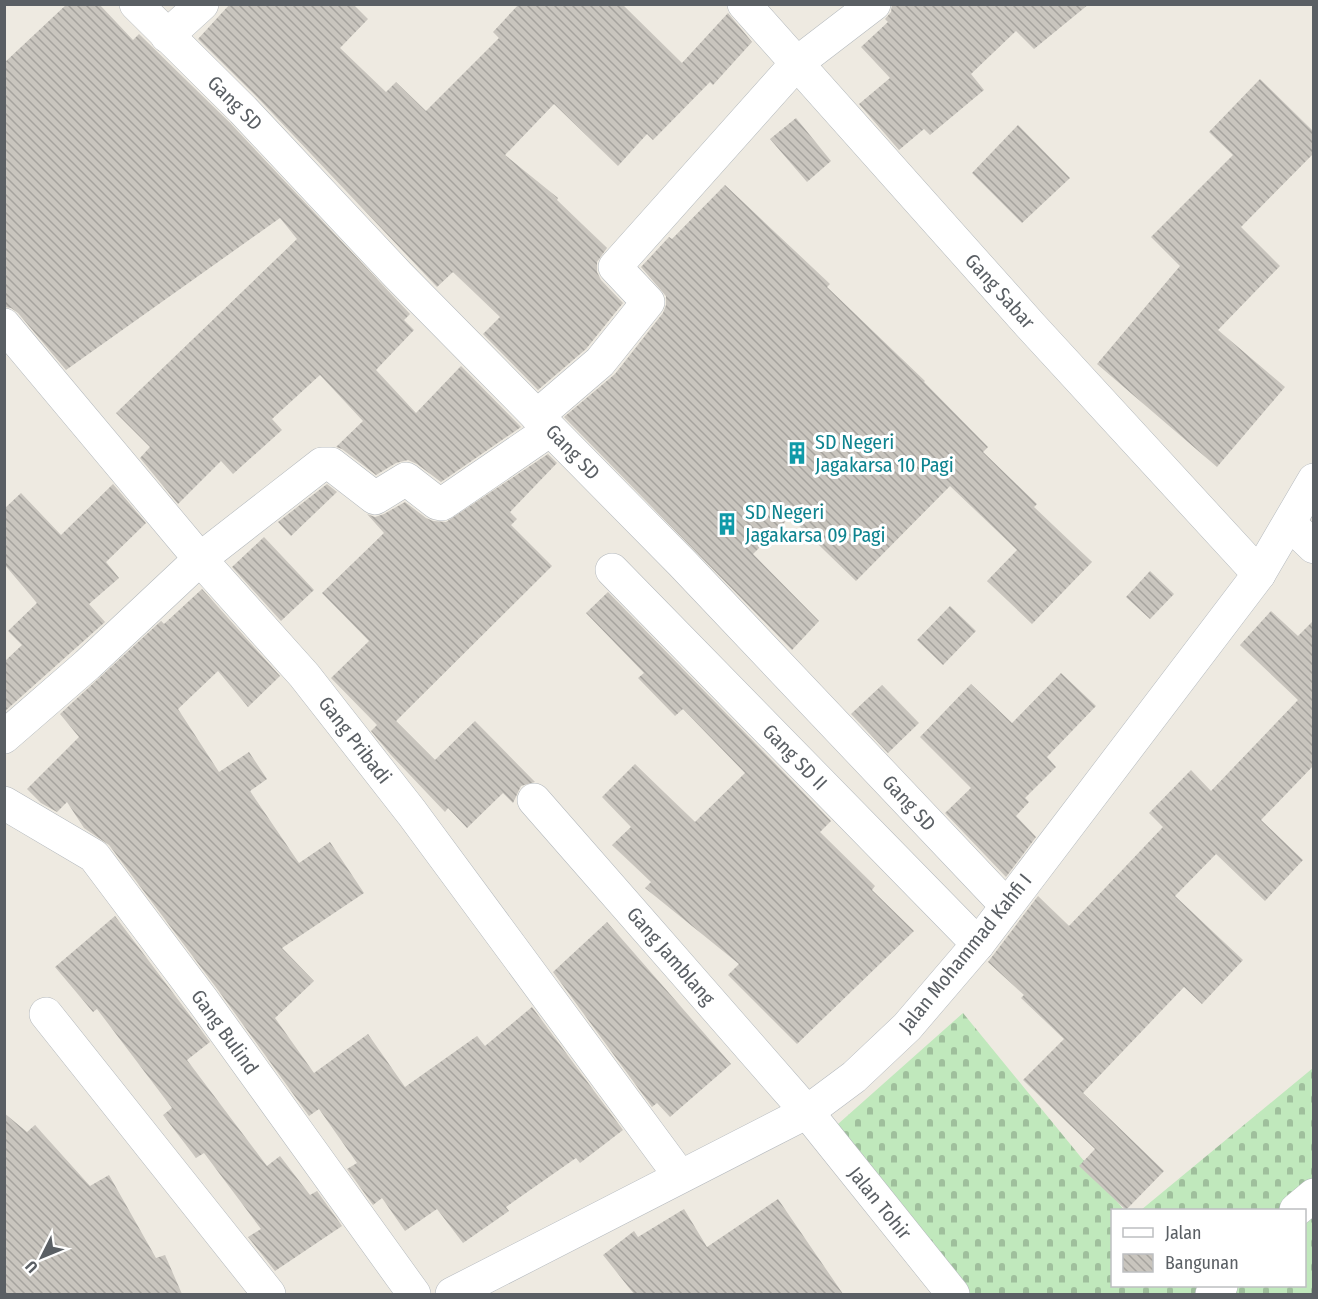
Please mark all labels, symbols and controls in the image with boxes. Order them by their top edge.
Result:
street label: Gang SD [203,71,267,135]
street label: Gang Sabar [960,248,1040,334]
street label: Gang SD [541,419,605,485]
place label: SD Negeri Jagakarsa 10 Pagi [815,430,954,477]
building icon: SD Negeri Jagakarsa 10 Pagi [784,440,810,466]
place label: SD Negeri Jagakarsa 09 Pagi [745,500,885,547]
building icon: SD Negeri Jagakarsa 09 Pagi [714,511,740,537]
street label: Gang Pribadi [314,692,396,788]
street label: Gang SD II [758,719,832,795]
street label: Gang SD [877,770,941,836]
street label: Jalan Mohammad Kahfi I [894,869,1036,1037]
street label: Gang Jamblang [622,902,720,1010]
street label: Gang Bulind [186,985,264,1079]
street label: Jalan Tohir [843,1162,917,1244]
legend [1111,1209,1306,1287]
text: Jalan [1165,1222,1202,1244]
north arrow [12,1227,72,1287]
text: Bangunan [1165,1252,1239,1274]
text: U [21,1257,42,1277]

